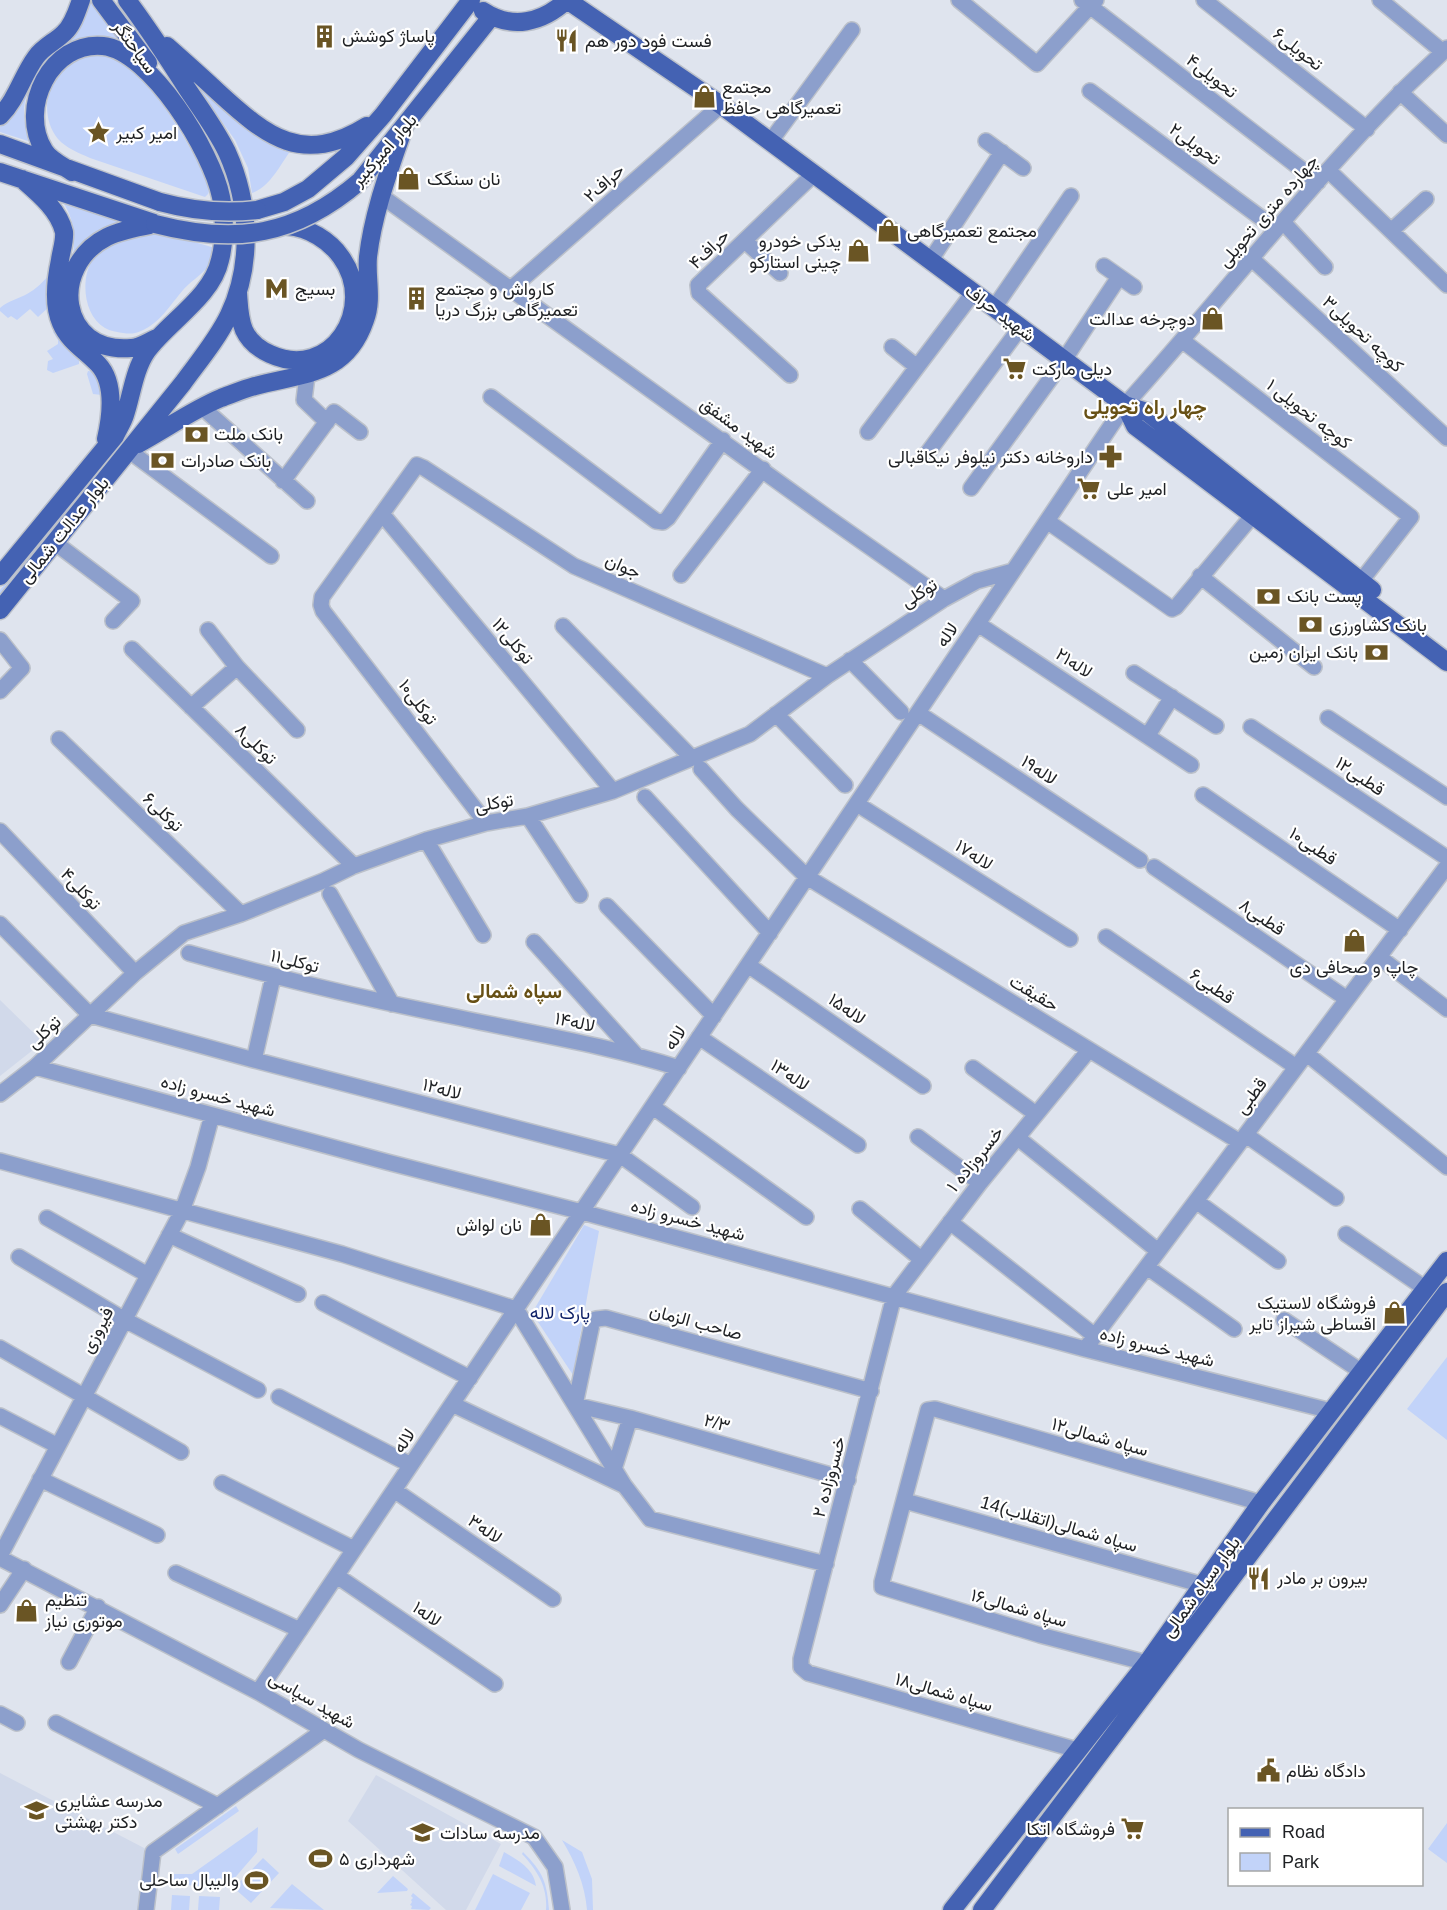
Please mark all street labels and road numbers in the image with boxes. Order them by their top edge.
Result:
street label: سیاحتگر [108,16,161,78]
street label: تحویلی۶ [1269,23,1327,75]
street label: تحویلی۴ [1182,50,1241,103]
street label: بلوار امیرکبیر [347,110,421,192]
street label: تحویلی۲ [1165,119,1224,170]
street label: چهارده متری تحویلی [1214,151,1324,272]
street label: حراف۲ [580,160,629,207]
street label: حراف۴ [685,225,734,274]
street label: شهید حراف [961,280,1039,346]
street label: کوچه تحویلی۳ [1317,292,1408,378]
street label: کوچه تحویلی ۱ [1262,375,1355,455]
street label: شهید مشفق [696,393,781,463]
street label: بلوار عدالت شمالی [15,473,114,588]
street label: جوان [602,549,644,583]
street label: توکلی [897,574,941,613]
street label: توکلی۱۲ [487,614,538,669]
street label: لاله [932,619,962,651]
street label: لاله۲۱ [1052,644,1096,682]
street label: ۱۰توکلی [394,675,442,729]
street label: توکلی۸ [231,720,281,769]
street label: لاله۱۹ [1017,751,1061,789]
street label: قطبی۱۲ [1331,752,1388,800]
street label: توکلی۶ [138,788,187,836]
street label: توکلی [473,789,515,818]
street label: قطبی۱۰ [1285,823,1340,870]
street label: لاله۱۷ [952,836,996,874]
street label: توکلی۴ [56,864,105,915]
street label: قطبی۸ [1235,895,1289,940]
street label: توکلی۱۱ [268,945,321,978]
street label: قطبی۶ [1186,964,1238,1009]
street label: حقیقت [1006,971,1062,1015]
street label: لاله۱۵ [825,989,869,1029]
street label: لاله۱۴ [553,1008,597,1036]
street label: توکلی [23,1011,66,1053]
street label: لاله [660,1022,690,1054]
street label: لاله۱۳ [767,1055,813,1095]
street label: شهید خسرو زاده [158,1071,277,1122]
street label: لاله۱۲ [420,1074,464,1104]
street label: قطبی [1231,1074,1272,1119]
street label: خسروزاده ۱ [943,1122,1008,1196]
street label: شهید خسرو زاده [628,1195,747,1246]
street label: صاحب الزمان [647,1300,744,1345]
street label: فیروزی [77,1304,118,1357]
street label: شهید خسرو زاده [1097,1323,1216,1372]
street label: ۲/۳ [702,1410,732,1436]
street label: سپاه شمالی۱۲ [1049,1414,1151,1462]
street label: لاله [389,1425,419,1457]
street label: خسروزاده ۲ [809,1435,850,1520]
street label: 14سپاه شمالی(اتقلاب) [978,1492,1140,1558]
street label: ۳لاله [464,1510,506,1548]
street label: بلوار سپاه شمالی [1158,1533,1246,1642]
street label: سپاه شمالی۱۶ [968,1585,1069,1633]
street label: ۱لاله [409,1597,445,1631]
street label: شهید سپاسی [265,1667,358,1734]
street label: سپاه شمالی۱۸ [892,1669,995,1717]

